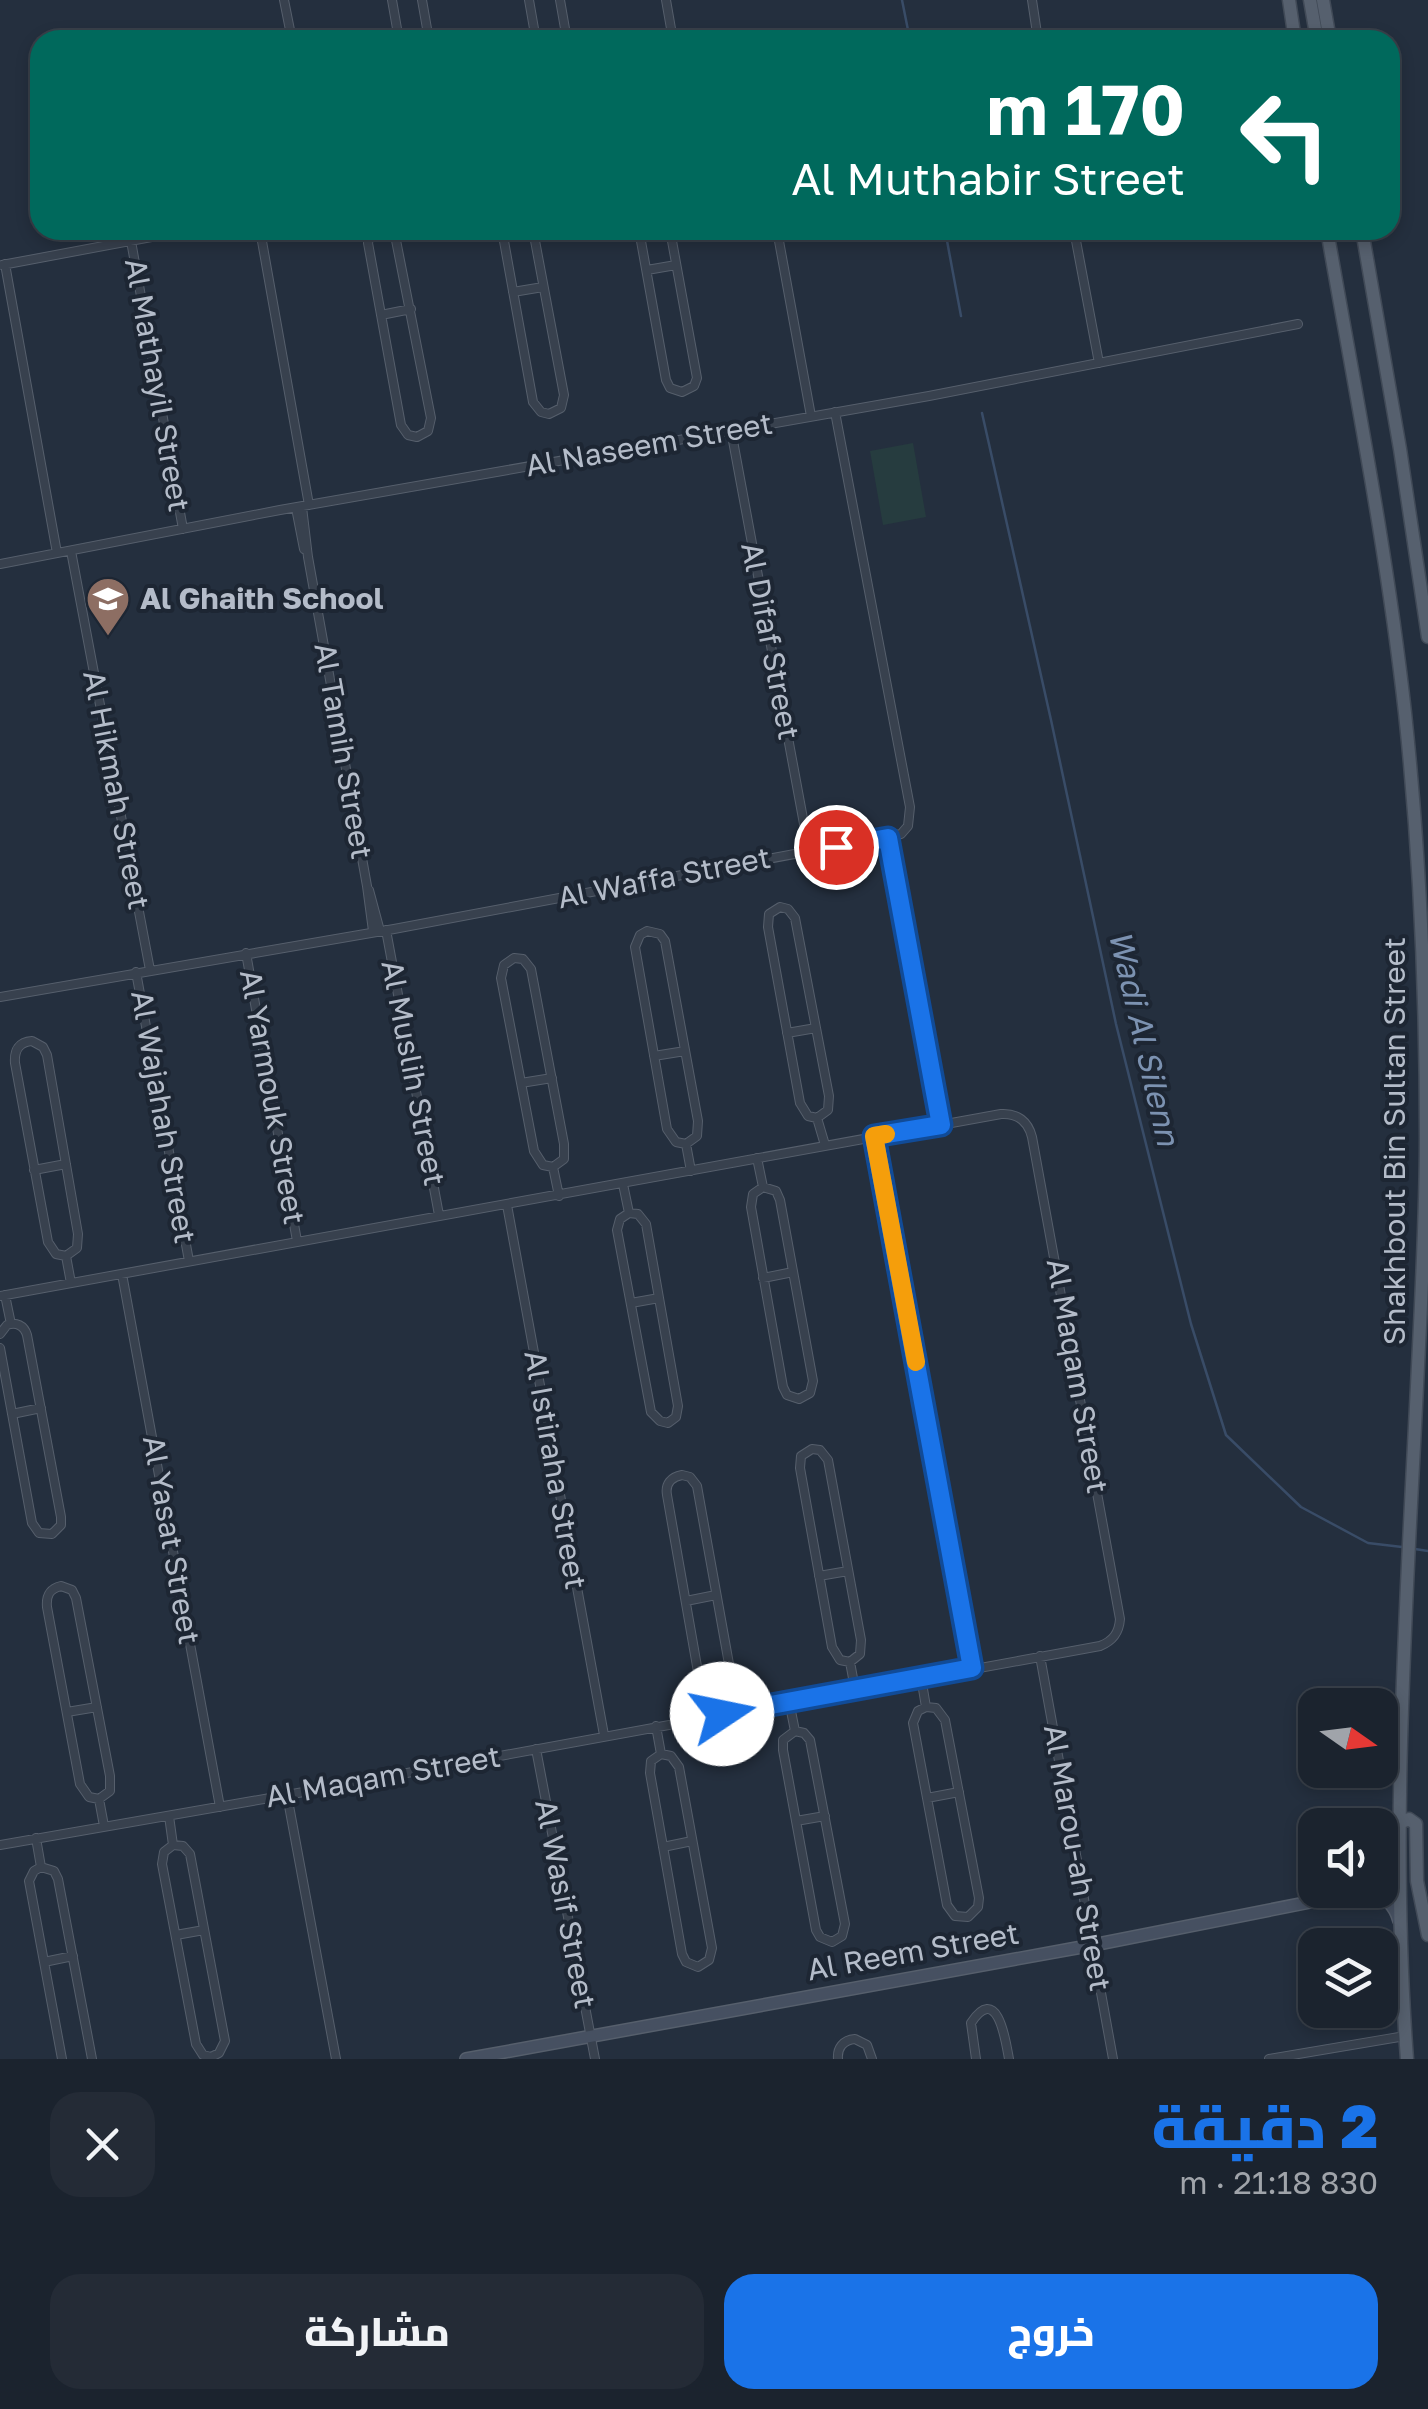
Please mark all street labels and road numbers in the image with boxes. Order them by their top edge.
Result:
street label: Al Mathayil Street [118,255,198,514]
street label: Al Naseem Street [523,405,775,483]
street label: Al Difaf Street [734,539,808,743]
street label: Al Tamih Street [307,640,381,862]
street label: Al Hikmah Street [76,667,158,912]
street label: Al Waffa Street [554,839,773,915]
street label: Shakhbout Bin Sultan Street [1376,937,1412,1345]
street label: Al Muslih Street [374,957,453,1189]
street label: Al Yarmouk Street [233,967,313,1227]
street label: Al Wajahah Street [124,987,204,1246]
street label: Al Maqam Street [1040,1256,1116,1496]
street label: Al Istiraha Street [517,1348,595,1592]
street label: Al Yasat Street [136,1433,208,1647]
street label: Al Marou-ah Street [1037,1722,1119,1994]
street label: Al Maqam Street [263,1738,503,1814]
street label: Al Wasif Street [528,1796,604,2011]
street label: Al Reem Street [804,1915,1022,1987]

